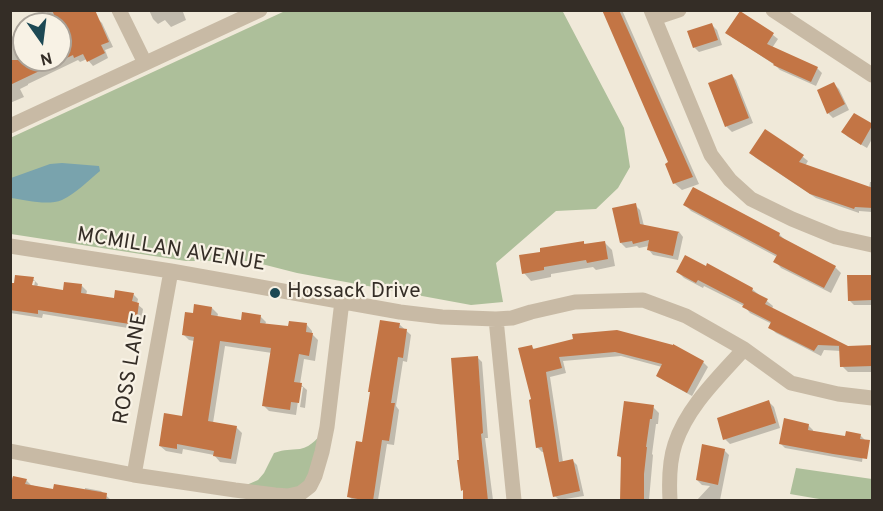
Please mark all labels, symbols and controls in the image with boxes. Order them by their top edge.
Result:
north arrow [12,12,72,72]
text: N [38,46,54,69]
street label: MCMILLAN AVENUE [75,224,267,278]
place label: Hossack Drive [287,280,420,306]
marker: Hossack Drive [268,286,282,300]
street label: ROSS LANE [110,311,154,427]

